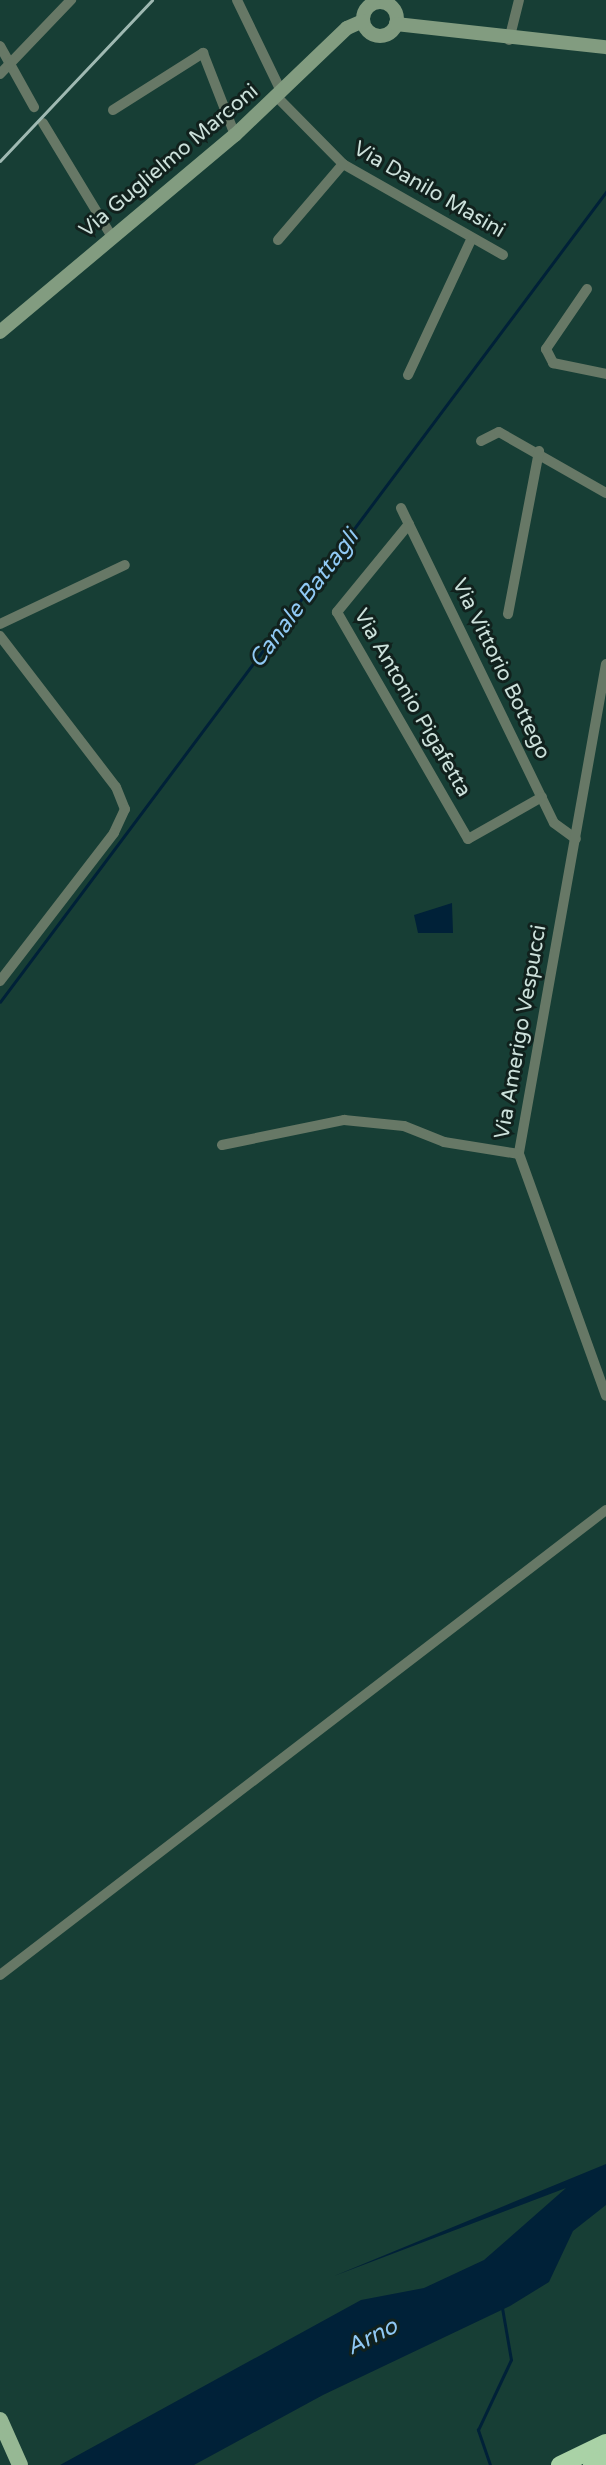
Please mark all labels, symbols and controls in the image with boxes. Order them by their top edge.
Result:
street label: Via Guglielmo Marconi [74,79,264,243]
street label: Via Danilo Masini [349,136,509,244]
water label: Canale Battagli [243,525,365,673]
street label: Via Vittorio Bottego [446,575,556,763]
street label: Via Antonio Pigafetta [348,605,476,801]
street label: Via Amerigo Vespucci [490,923,552,1141]
water label: Arno [342,2312,402,2362]

